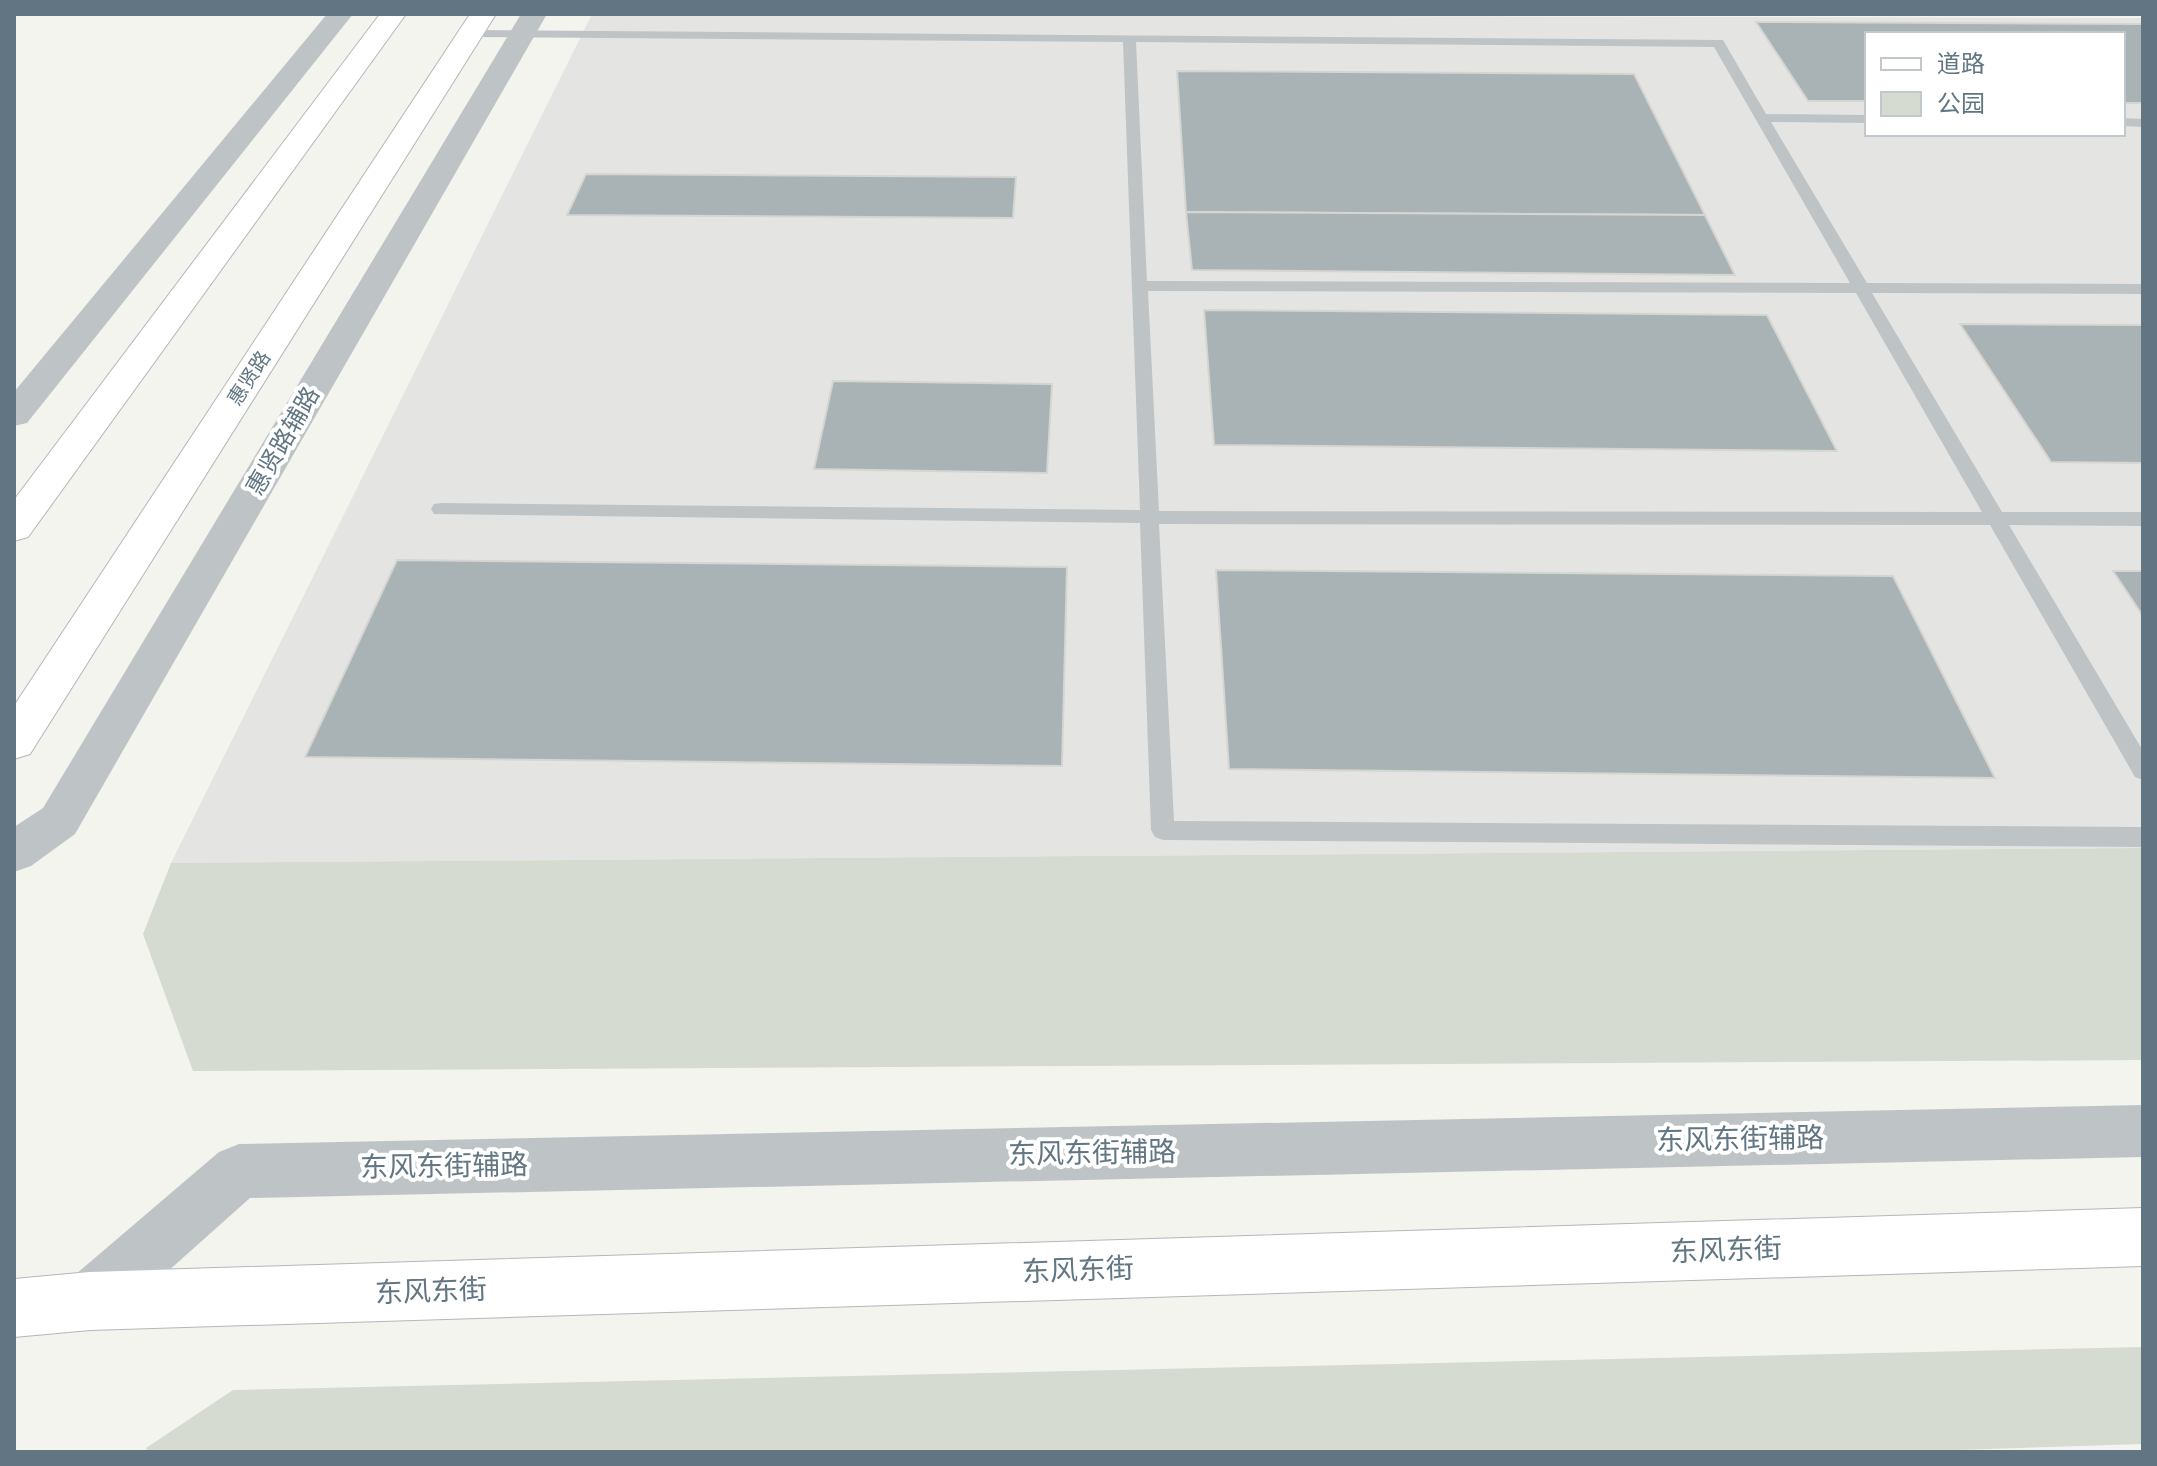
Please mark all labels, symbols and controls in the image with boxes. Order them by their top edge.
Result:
legend [1865,32,2125,136]
text: 道路 [1937,50,1985,78]
text: 公园 [1937,90,1985,118]
street label: 惠贤路 [223,346,275,410]
street label: 惠贤路辅路 [241,382,325,500]
street label: 东风东街辅路 [1656,1121,1824,1157]
street label: 东风东街辅路 [1008,1135,1176,1171]
street label: 东风东街辅路 [360,1148,528,1184]
street label: 东风东街 [1669,1232,1783,1268]
street label: 东风东街 [1021,1252,1135,1288]
street label: 东风东街 [374,1273,488,1309]

